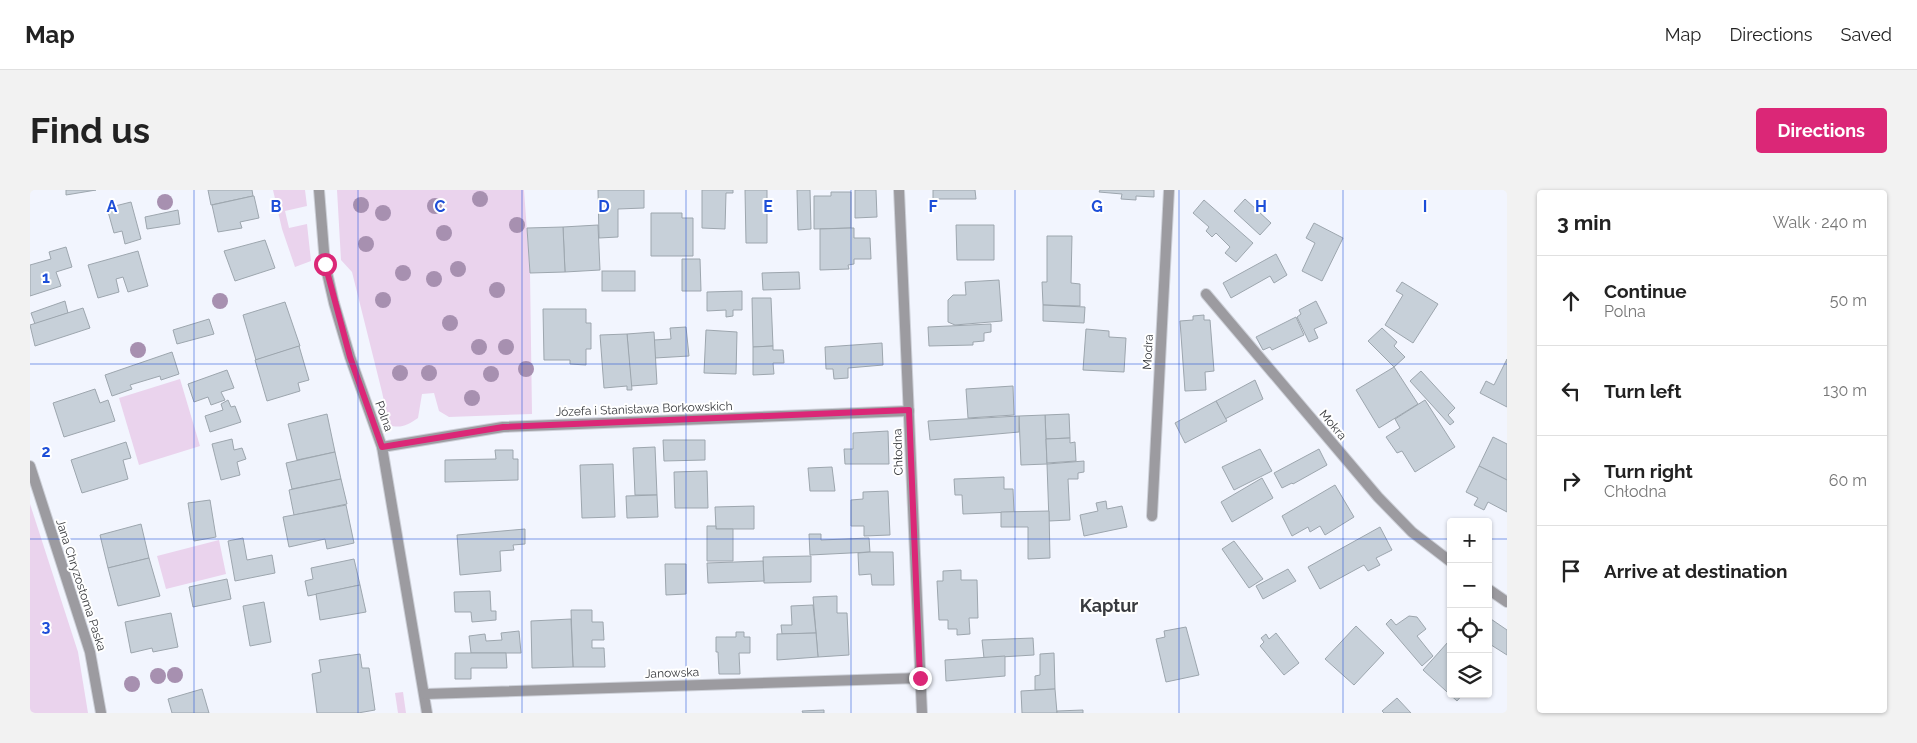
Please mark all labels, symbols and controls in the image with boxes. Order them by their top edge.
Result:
text: Map [25,20,75,49]
text: Map [1665,24,1701,45]
text: Directions [1729,24,1813,45]
text: Saved [1841,24,1892,45]
button: Directions [1756,108,1887,153]
text: Find us [30,110,150,151]
text: A [107,197,118,216]
text: B [271,197,282,216]
text: C [435,197,446,216]
text: D [598,197,610,216]
text: E [763,197,773,216]
text: F [928,197,938,216]
text: G [1091,197,1103,216]
text: H [1255,197,1267,216]
text: I [1423,197,1427,216]
text: 3 min [1557,210,1611,235]
text: Walk · 240 m [1773,213,1867,232]
route start [314,253,337,276]
text: 1 [42,268,50,287]
text: Continue [1604,280,1687,302]
icon: ahead [1557,287,1585,315]
text: 50 m [1830,291,1867,310]
text: Polna [1604,302,1646,321]
street label: Modra [1140,334,1156,370]
icon: left [1557,377,1585,405]
text: Turn left [1604,380,1681,402]
text: 130 m [1823,381,1867,400]
street label: Polna [372,399,396,433]
street label: Józefa i Stanisława Borkowskich [555,399,733,419]
street label: Mokra [1316,407,1350,443]
street label: Chłodna [890,428,906,476]
text: 2 [41,442,51,461]
text: Turn right [1604,460,1693,482]
icon: right [1557,467,1585,495]
text: 60 m [1829,471,1867,490]
text: Chłodna [1604,482,1667,501]
street label: Jana Chryzostoma Paska [53,517,109,653]
map controls [1447,518,1492,698]
button: + [1447,518,1492,563]
icon: arrive [1557,557,1585,585]
text: Arrive at destination [1604,560,1788,582]
button: − [1447,563,1492,608]
district label: Kaptur [1080,595,1138,616]
button: locate [1447,608,1492,653]
text: 3 [42,617,51,636]
button: layers [1447,653,1492,698]
street label: Janowska [645,665,699,681]
route end [909,667,932,690]

